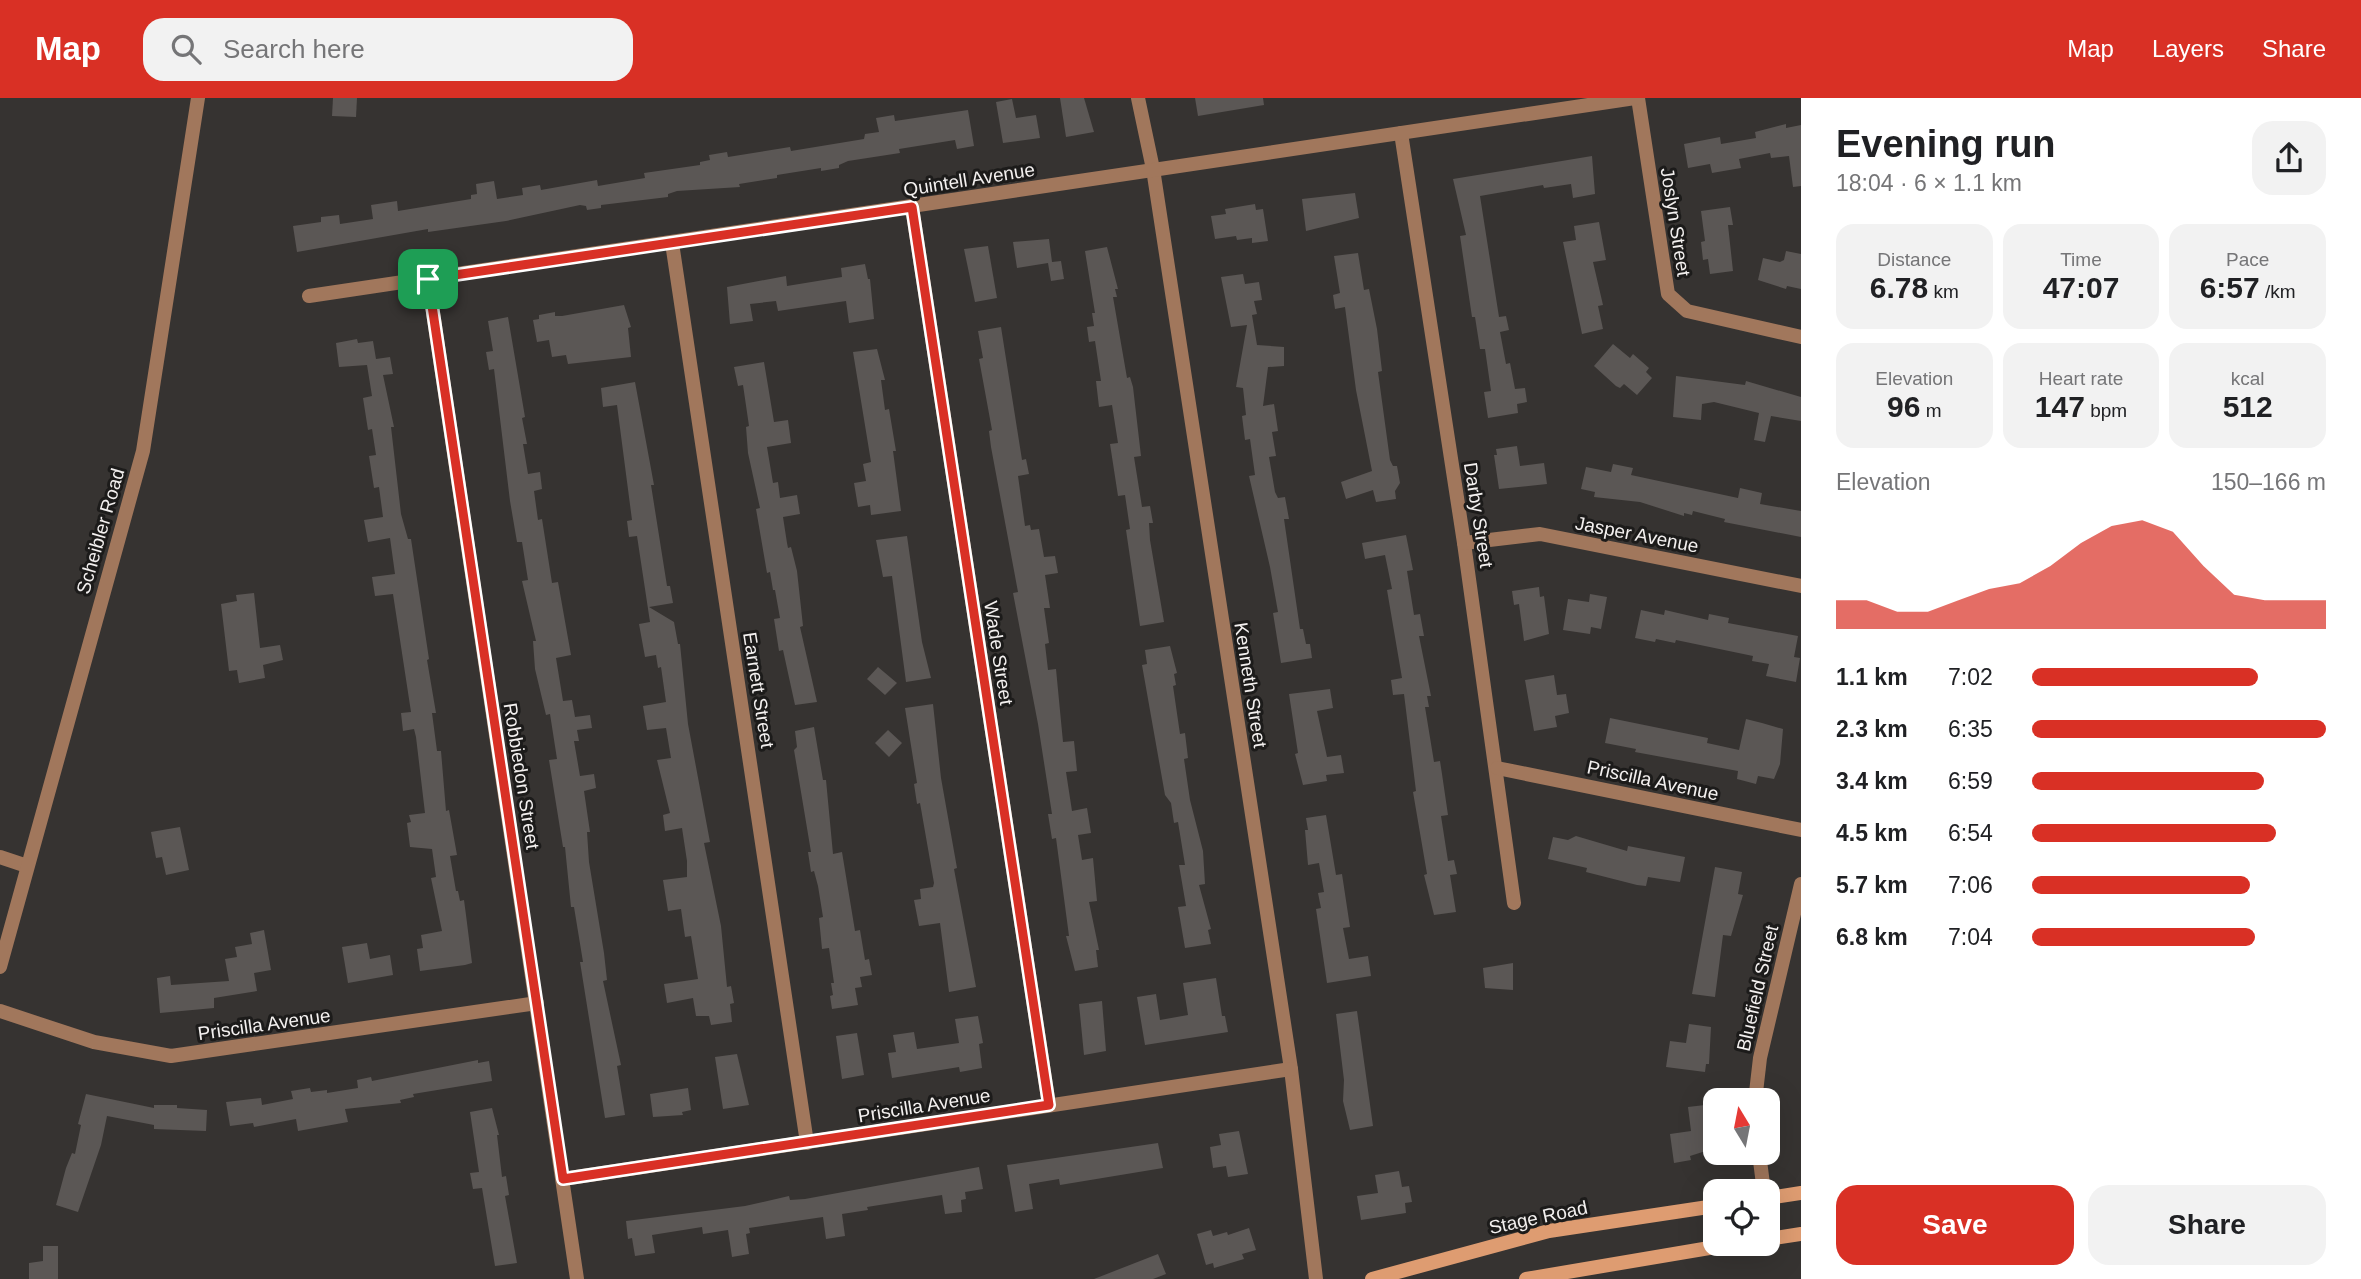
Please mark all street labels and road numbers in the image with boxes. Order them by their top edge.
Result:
street label: Quintell Avenue [902,159,1036,200]
street label: Joslyn Street [1657,166,1695,279]
street label: Darby Street [1460,461,1497,570]
street label: Scheibler Road [72,466,128,596]
street label: Jasper Avenue [1573,512,1700,557]
street label: Wade Street [980,600,1017,707]
street label: Kenneth Street [1230,621,1271,750]
street label: Earnett Street [739,631,778,750]
street label: Robbiedon Street [500,701,544,851]
street label: Priscilla Avenue [1585,756,1721,805]
street label: Bluefield Street [1733,922,1782,1053]
street label: Priscilla Avenue [196,1005,332,1044]
street label: Priscilla Avenue [856,1085,992,1126]
street label: Stage Road [1487,1197,1589,1238]

